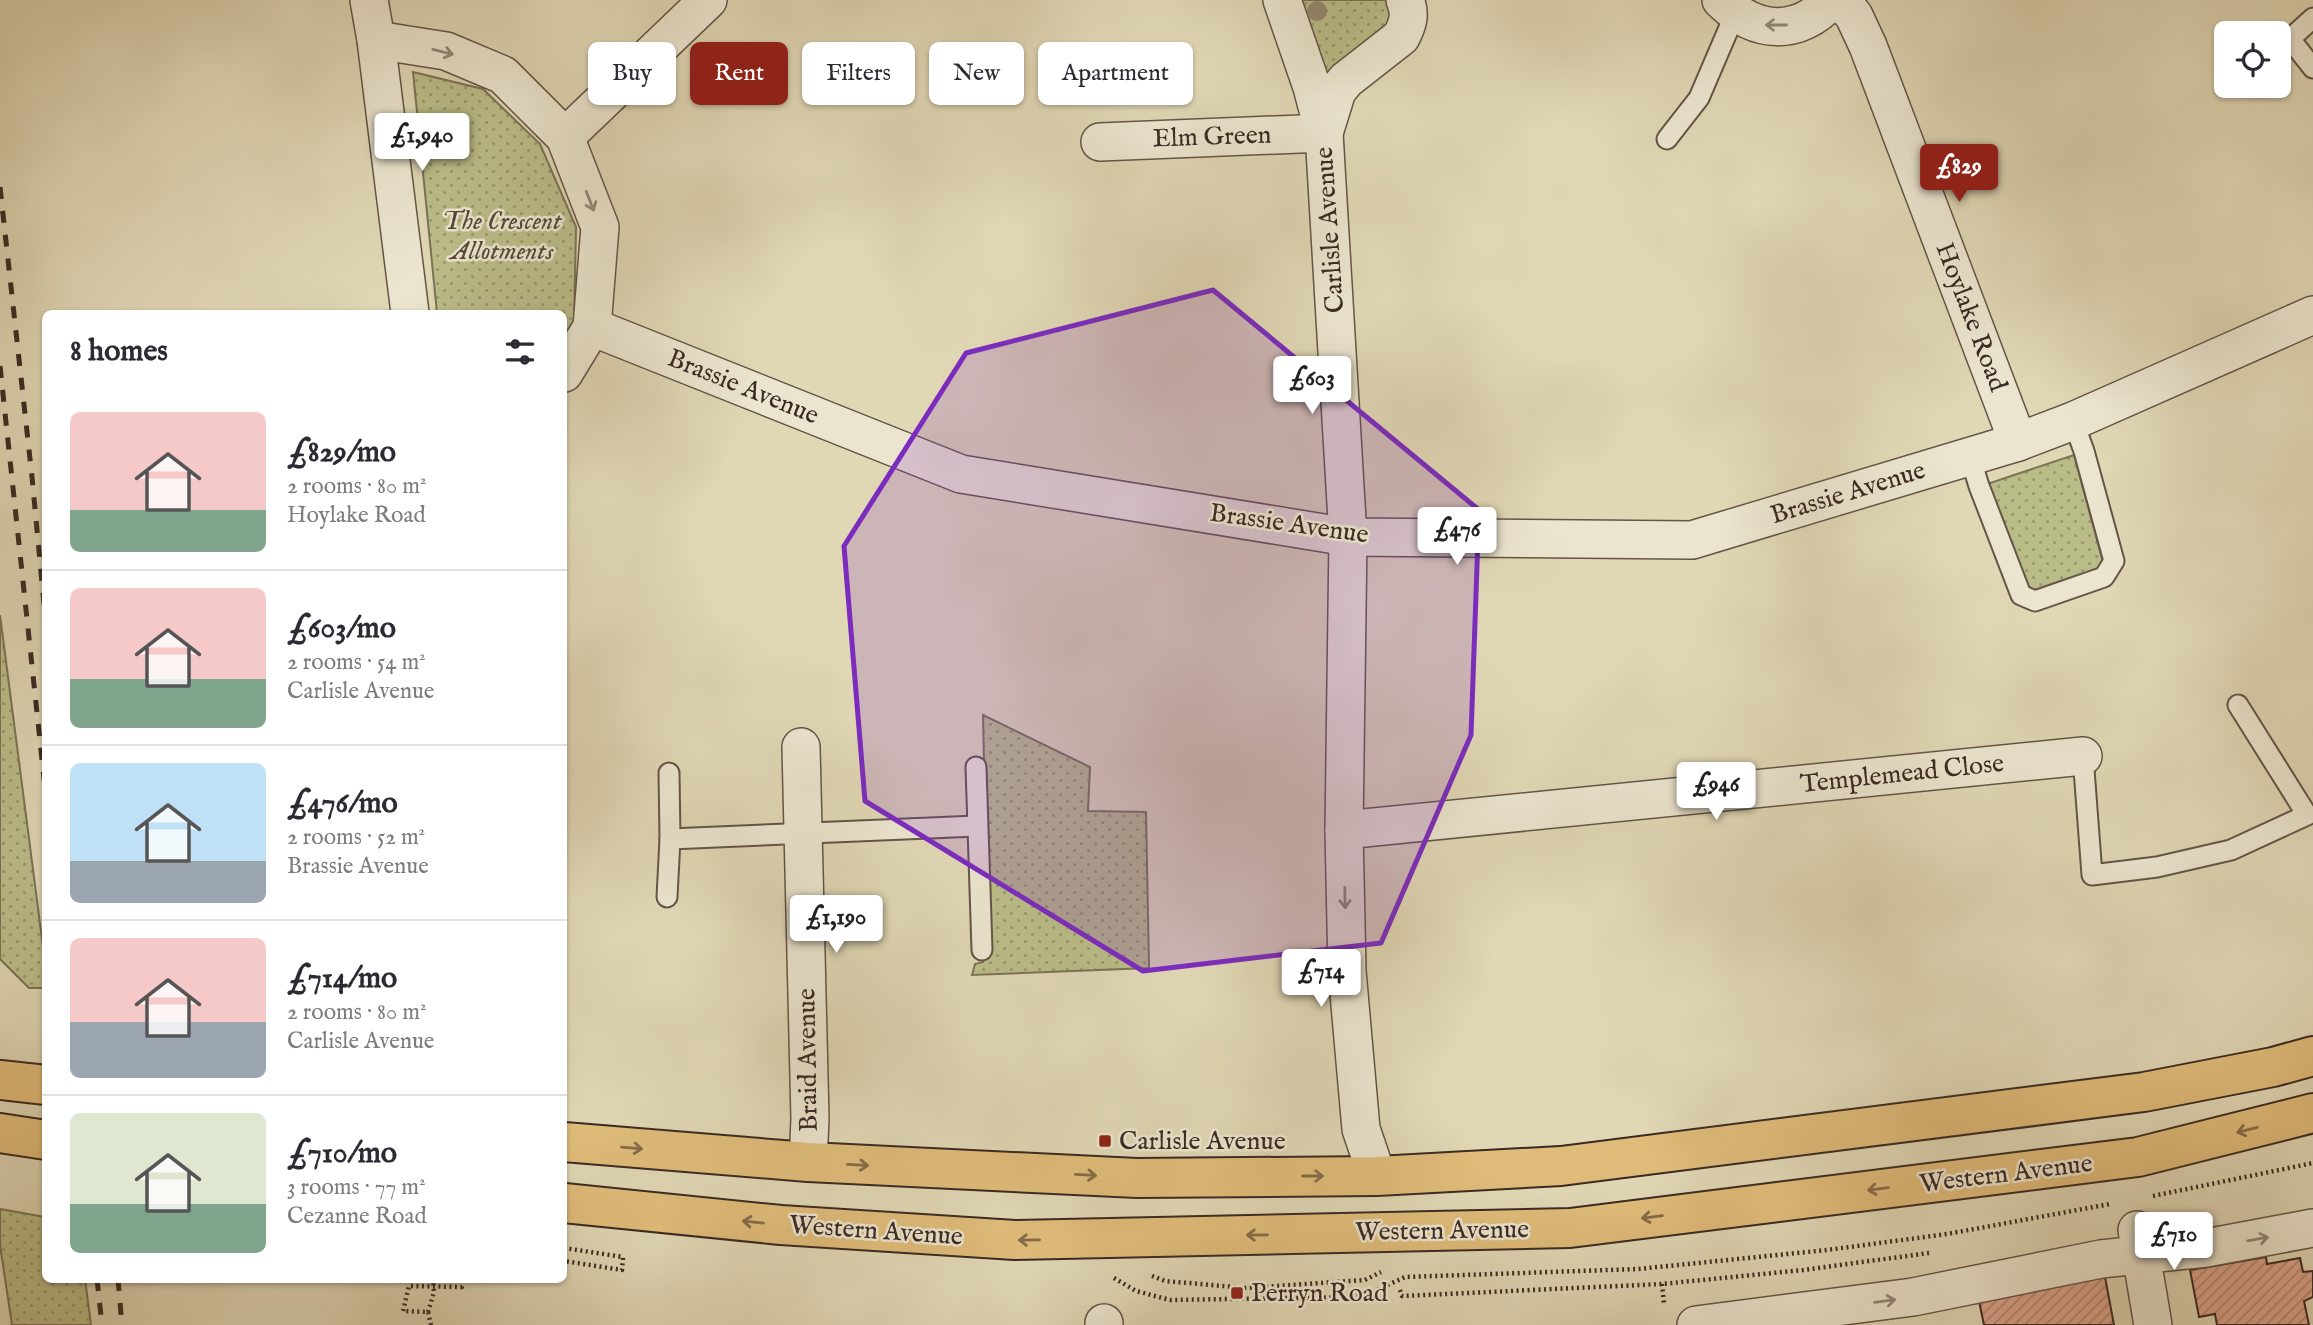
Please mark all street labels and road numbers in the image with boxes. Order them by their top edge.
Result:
street label: Elm Green [1152,118,1272,156]
street label: Carlisle Avenue [1308,146,1352,314]
street label: Hoylake Road [1928,238,2015,396]
street label: Brassie Avenue [663,342,823,432]
street label: Brassie Avenue [1767,454,1929,532]
street label: Brassie Avenue [1207,497,1371,551]
street label: Templemead Close [1798,747,2006,801]
street label: Braid Avenue [790,988,826,1132]
street label: Western Avenue [1918,1147,2094,1201]
street label: Western Avenue [788,1208,964,1254]
street label: Western Avenue [1355,1213,1529,1249]

